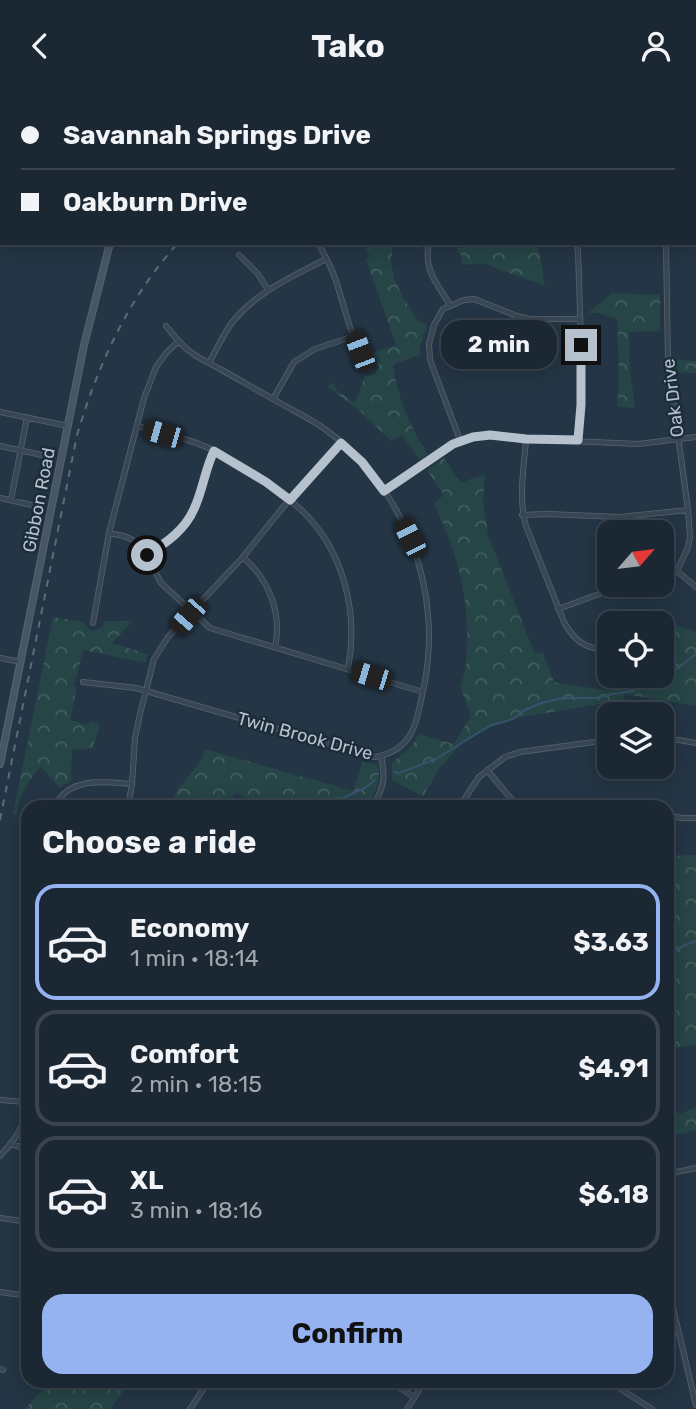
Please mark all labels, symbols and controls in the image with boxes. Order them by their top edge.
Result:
icon: back [21,27,59,65]
text: Tako [311,27,385,65]
icon: person [637,27,675,65]
text: Savannah Springs Drive [63,120,371,151]
text: Oakburn Drive [63,187,247,218]
callout: 2 min [441,321,556,369]
car [343,328,378,374]
route end [565,329,597,361]
text: 2 min [468,330,530,358]
street label: Oak Drive [657,357,689,439]
car [140,418,187,450]
street label: Gibbon Road [18,446,60,554]
car [392,515,429,561]
north arrow [597,520,674,597]
map controls [597,520,674,779]
route start [131,539,163,571]
car [167,593,210,639]
button: locate [597,611,674,688]
car [348,660,395,692]
button: layers [597,702,674,779]
street label: Twin Brook Drive [235,707,375,765]
text: Choose a ride [42,823,256,861]
icon: car [46,911,109,974]
text: Economy [130,913,249,944]
text: $3.63 [573,927,649,958]
text: 1 min · 18:14 [130,944,259,972]
icon: car [46,1037,109,1100]
text: Comfort [130,1039,239,1070]
text: $4.91 [578,1053,649,1084]
text: 2 min · 18:15 [130,1070,262,1098]
icon: car [46,1163,109,1226]
text: XL [130,1165,163,1196]
text: $6.18 [578,1179,649,1210]
text: 3 min · 18:16 [130,1196,262,1224]
button: Confirm [42,1294,653,1374]

